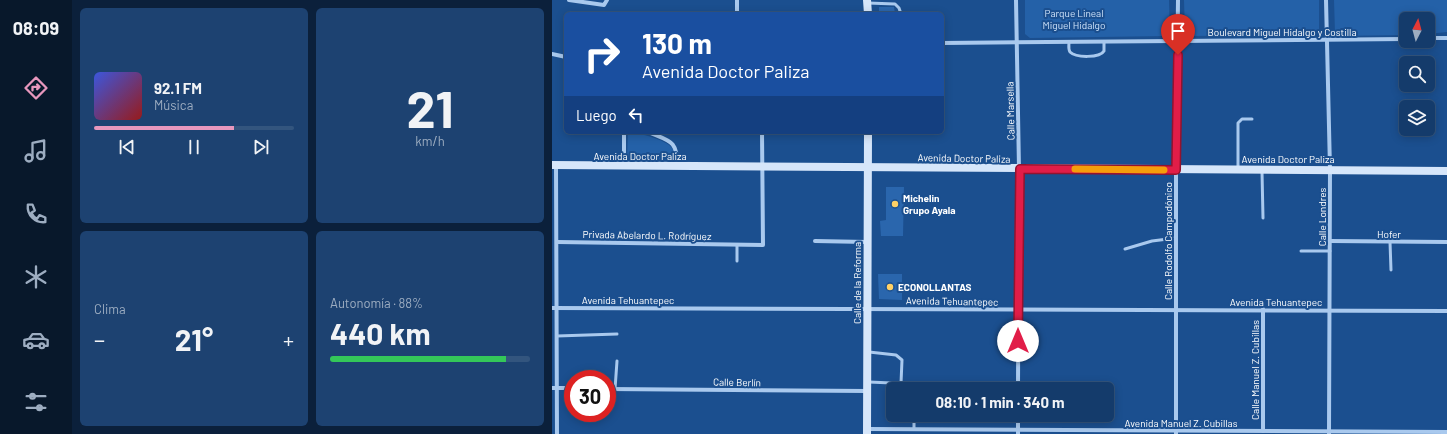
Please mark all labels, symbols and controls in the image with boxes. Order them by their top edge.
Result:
park label: Parque Lineal Miguel Hidalgo [1043,7,1105,31]
north arrow [1399,12,1435,48]
map controls [1399,12,1435,136]
pin [1161,14,1195,55]
text: 08:09 [13,17,59,39]
icon: arrive [1167,20,1189,42]
text: 130 m [642,26,712,60]
street label: Boulevard Miguel Hidalgo y Costilla [1208,26,1357,38]
icon: right [576,28,628,80]
button: search [1399,56,1435,92]
text: Avenida Doctor Paliza [642,60,809,82]
icon: directions [22,74,50,102]
text: 21 [406,76,454,138]
text: 92.1 FM [154,79,202,97]
street label: Calle Marsella [1003,82,1017,140]
text: Música [154,97,193,113]
button: layers [1399,100,1435,136]
icon: left [625,104,647,126]
text: Luego [576,106,617,124]
text: km/h [415,133,445,149]
icon: previous [116,136,138,158]
icon: pause [183,136,205,158]
icon: next [250,136,272,158]
icon: music [22,137,50,165]
street label: Avenida Doctor Paliza [593,150,687,162]
street label: Avenida Doctor Paliza [917,151,1011,165]
street label: Avenida Doctor Paliza [1241,153,1335,165]
street label: Calle Rodolfo Campodónico [1162,182,1174,300]
street label: Calle Londres [1316,188,1328,246]
place label: Michelin Grupo Ayala [903,192,956,216]
marker: Michelin Grupo Ayala [890,199,900,209]
icon: phone [22,200,50,228]
street label: Privada Abelardo L. Rodríguez [582,228,712,242]
street label: Hofer [1377,228,1401,240]
street label: Calle de la Reforma [851,242,863,324]
icon: climate [22,263,50,291]
place label: ECONOLLANTAS [898,281,971,293]
marker: ECONOLLANTAS [885,282,895,292]
street label: Avenida Tehuantepec [582,294,674,306]
street label: Avenida Tehuantepec [906,294,998,308]
text: Autonomía · 88% [330,295,423,311]
street label: Avenida Tehuantepec [1230,296,1322,308]
text: Clima [94,301,126,317]
text: 440 km [330,315,430,351]
position arrow [997,320,1039,362]
street label: Calle Manuel Z. Cubillas [1249,320,1261,420]
text: 21° [175,321,213,357]
icon: car [22,326,50,354]
text: − [94,326,105,352]
text: + [283,326,294,352]
speed limit sign: 30 [564,370,616,422]
street label: Calle Berlín [713,376,761,388]
icon: filters [22,388,50,416]
text: 08:10 · 1 min · 340 m [935,393,1065,411]
street label: Avenida Manuel Z. Cubillas [1124,417,1238,429]

